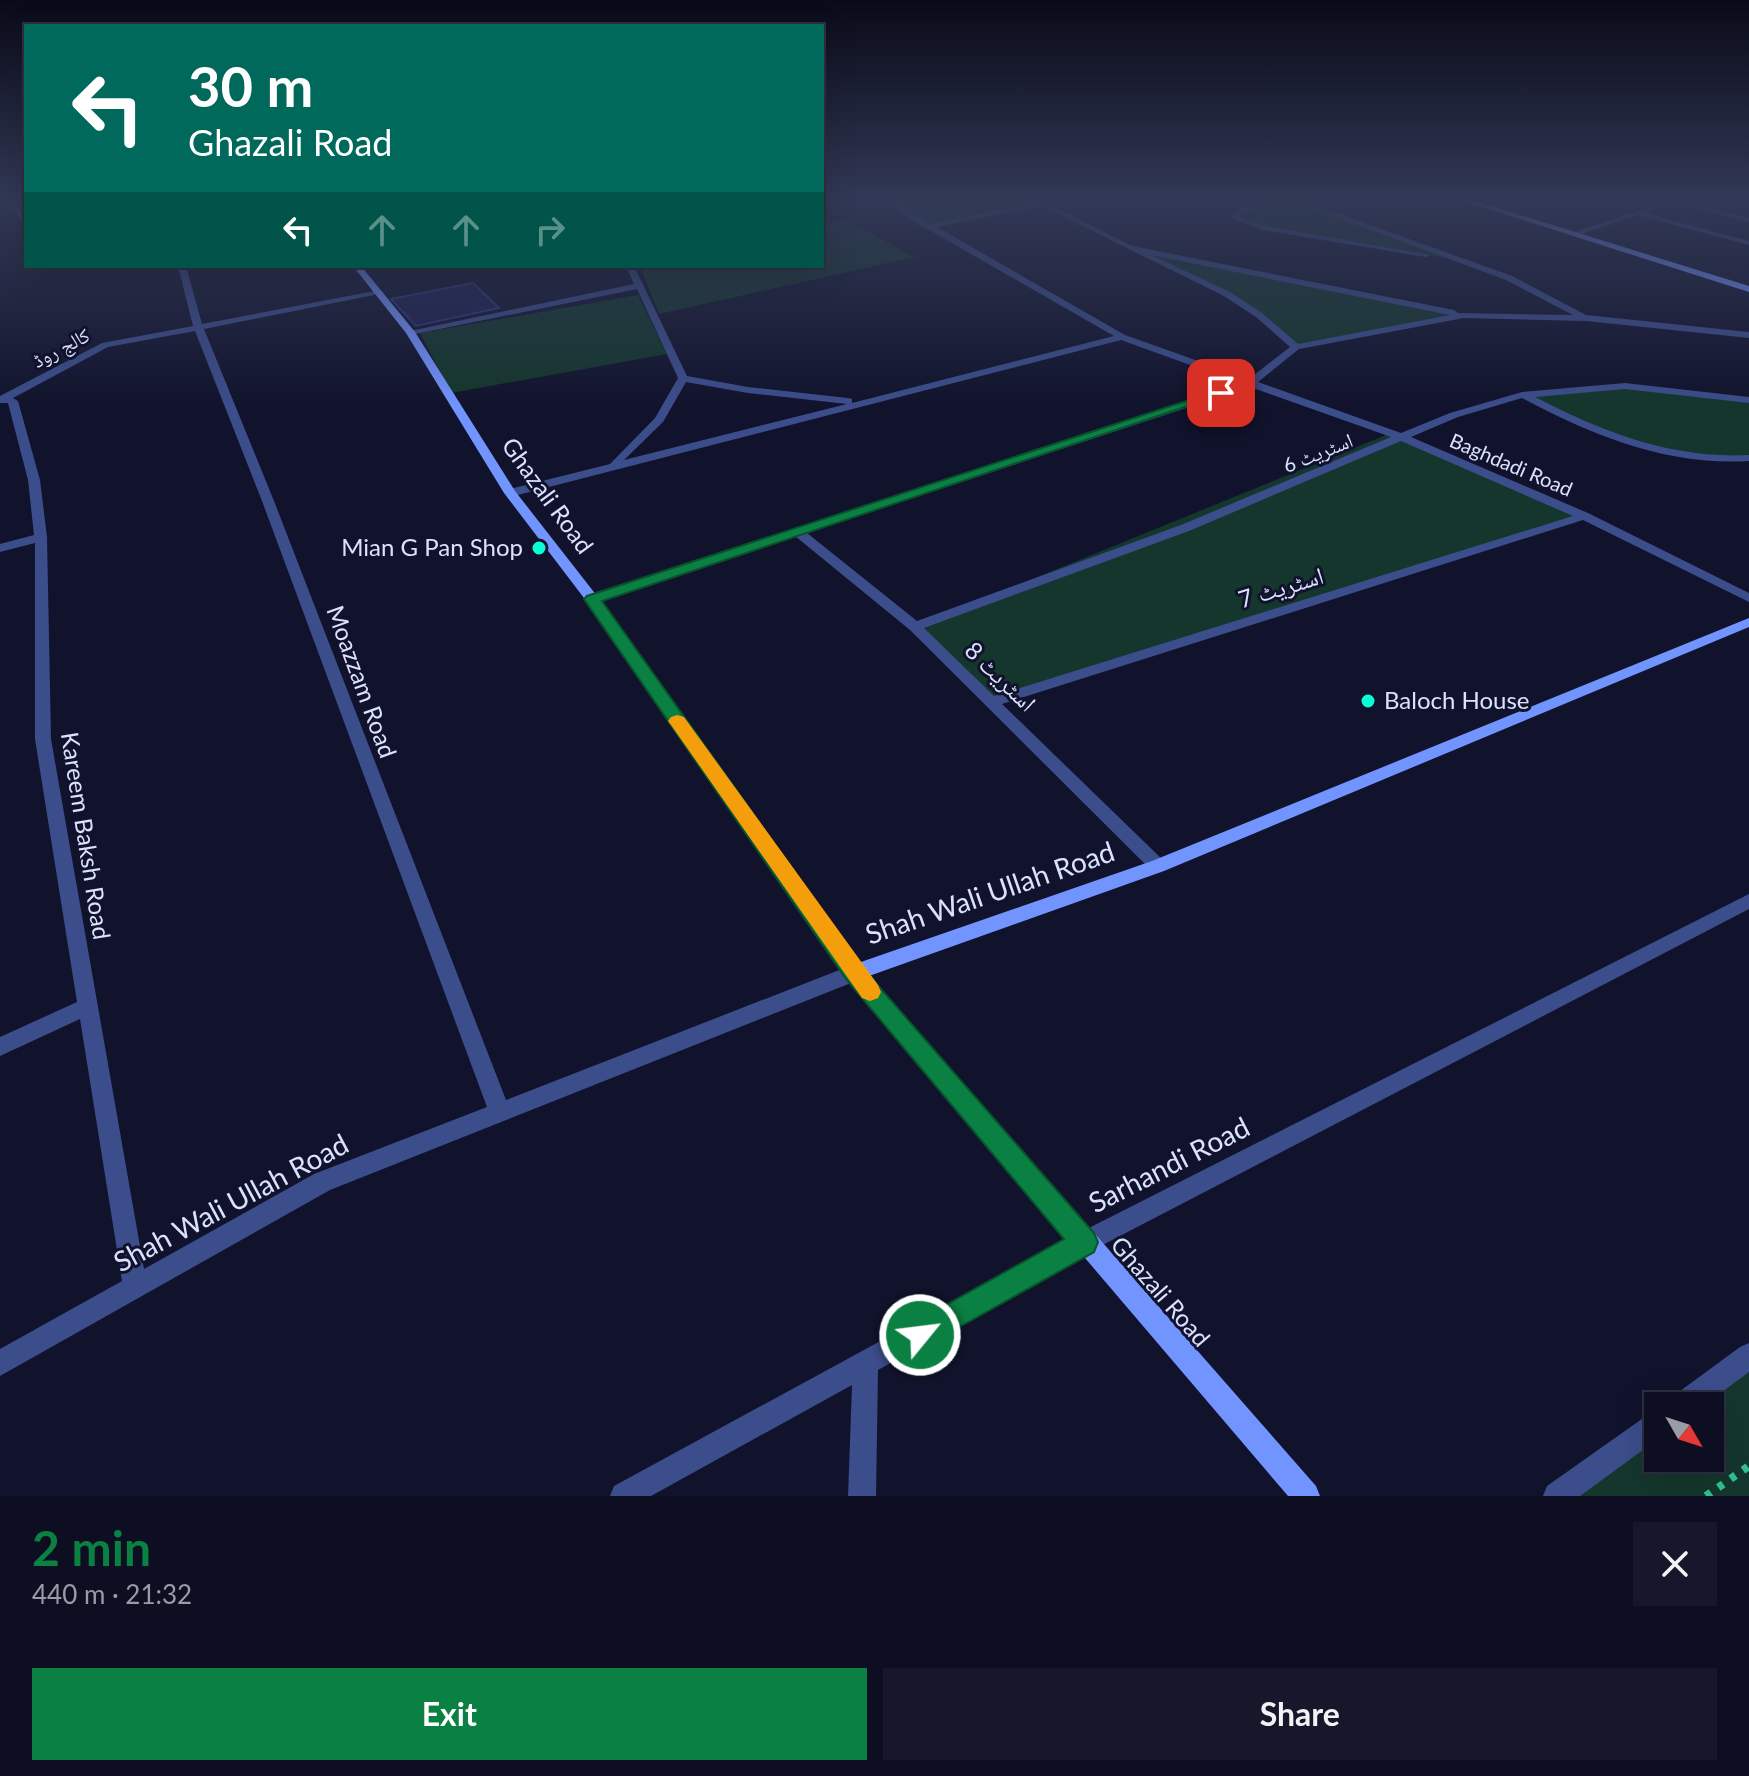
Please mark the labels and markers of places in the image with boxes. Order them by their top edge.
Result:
pin [1187,359,1255,427]
place label: Mian G Pan Shop [341,532,523,561]
marker: Mian G Pan Shop [530,539,548,557]
place label: Baloch House [1384,685,1530,714]
marker: Baloch House [1359,692,1377,710]

